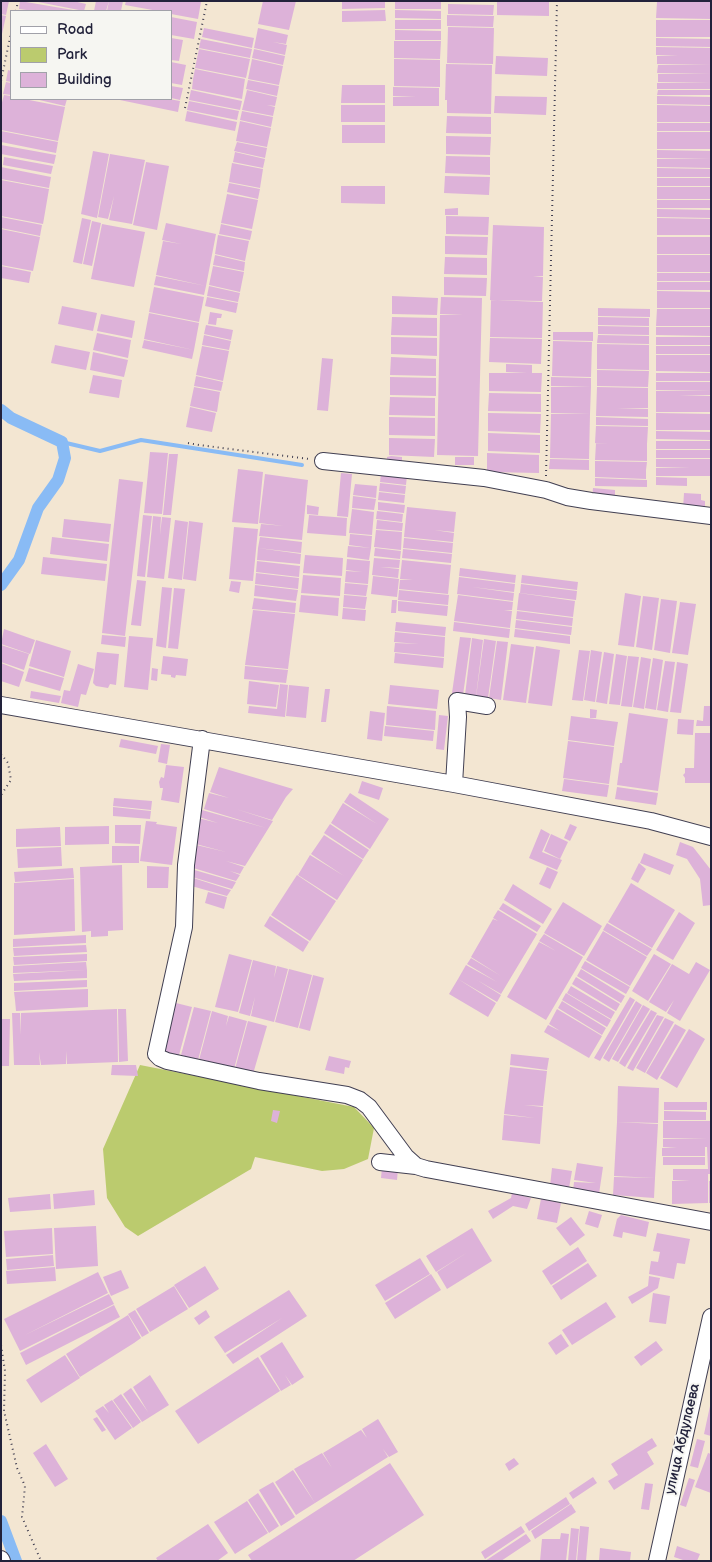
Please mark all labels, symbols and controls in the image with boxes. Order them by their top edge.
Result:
legend [10,10,172,100]
text: Road [57,20,93,39]
text: Park [57,45,87,64]
text: Building [57,70,112,89]
street label: улица Абдулаева [662,1382,704,1496]

